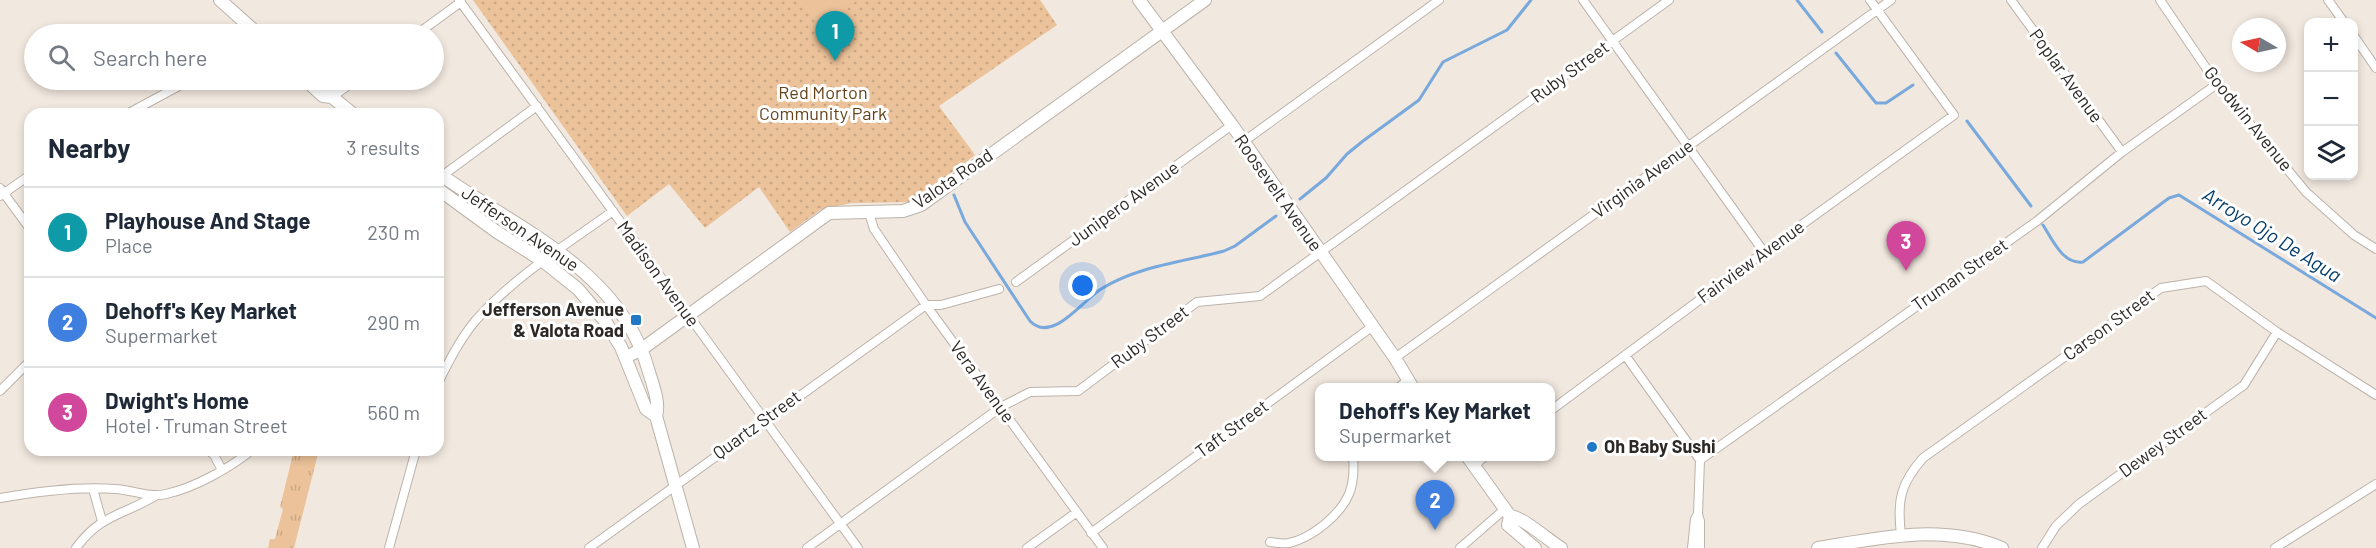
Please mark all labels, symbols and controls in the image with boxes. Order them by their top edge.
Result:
pin: 1 [816,11,854,61]
north arrow [2232,18,2286,72]
map controls [2304,18,2358,180]
button: + [2304,18,2358,72]
search box [24,24,444,90]
street label: Poplar Avenue [2025,24,2108,127]
street label: Ruby Street [1526,35,1613,107]
icon: search [45,41,78,74]
text: Search here [93,44,207,70]
street label: Goodwin Avenue [2200,61,2298,175]
button: − [2304,72,2358,126]
park label: Red Morton Community Park [759,81,887,124]
button: layers [2304,126,2358,180]
street label: Roosevelt Avenue [1230,130,1327,255]
text: Nearby [48,132,130,163]
street label: Virginia Avenue [1587,134,1697,222]
text: 3 results [346,135,420,159]
street label: Valota Road [908,143,997,213]
street label: Junipero Avenue [1064,156,1183,251]
street label: Jefferson Avenue [458,181,583,276]
water label: Arroyo Ojo De Agua [2199,182,2346,287]
text: Playhouse And Stage [105,207,310,233]
street label: Fairview Avenue [1693,215,1808,307]
street label: Madison Avenue [613,216,705,331]
text: 1 [64,220,71,244]
text: 230 m [367,220,420,244]
pin: 3 [1886,222,1926,271]
text: Place [105,233,153,257]
street label: Truman Street [1907,233,2012,315]
your location [1068,271,1097,300]
street label: Carson Street [2058,284,2158,365]
text: Dehoff's Key Market [105,297,297,323]
place label: Jefferson Avenue & Valota Road [482,298,624,341]
street label: Ruby Street [1106,300,1193,372]
text: 2 [62,310,73,334]
text: 290 m [367,310,420,334]
marker: Jefferson Avenue & Valota Road [629,313,643,327]
text: Supermarket [105,323,218,347]
street label: Vera Avenue [946,336,1020,427]
popup [1315,383,1555,461]
street label: Quartz Street [708,385,805,463]
text: Dwight's Home [105,387,249,413]
street label: Taft Street [1191,394,1272,462]
text: Dehoff's Key Market [1339,397,1531,423]
text: 3 [62,400,73,424]
text: 560 m [368,400,420,424]
street label: Dewey Street [2114,403,2211,482]
text: Hotel · Truman Street [105,413,288,437]
text: Supermarket [1339,423,1452,447]
place label: Oh Baby Sushi [1604,435,1716,457]
marker: Oh Baby Sushi [1585,440,1599,454]
pin: 2 [1416,480,1454,530]

